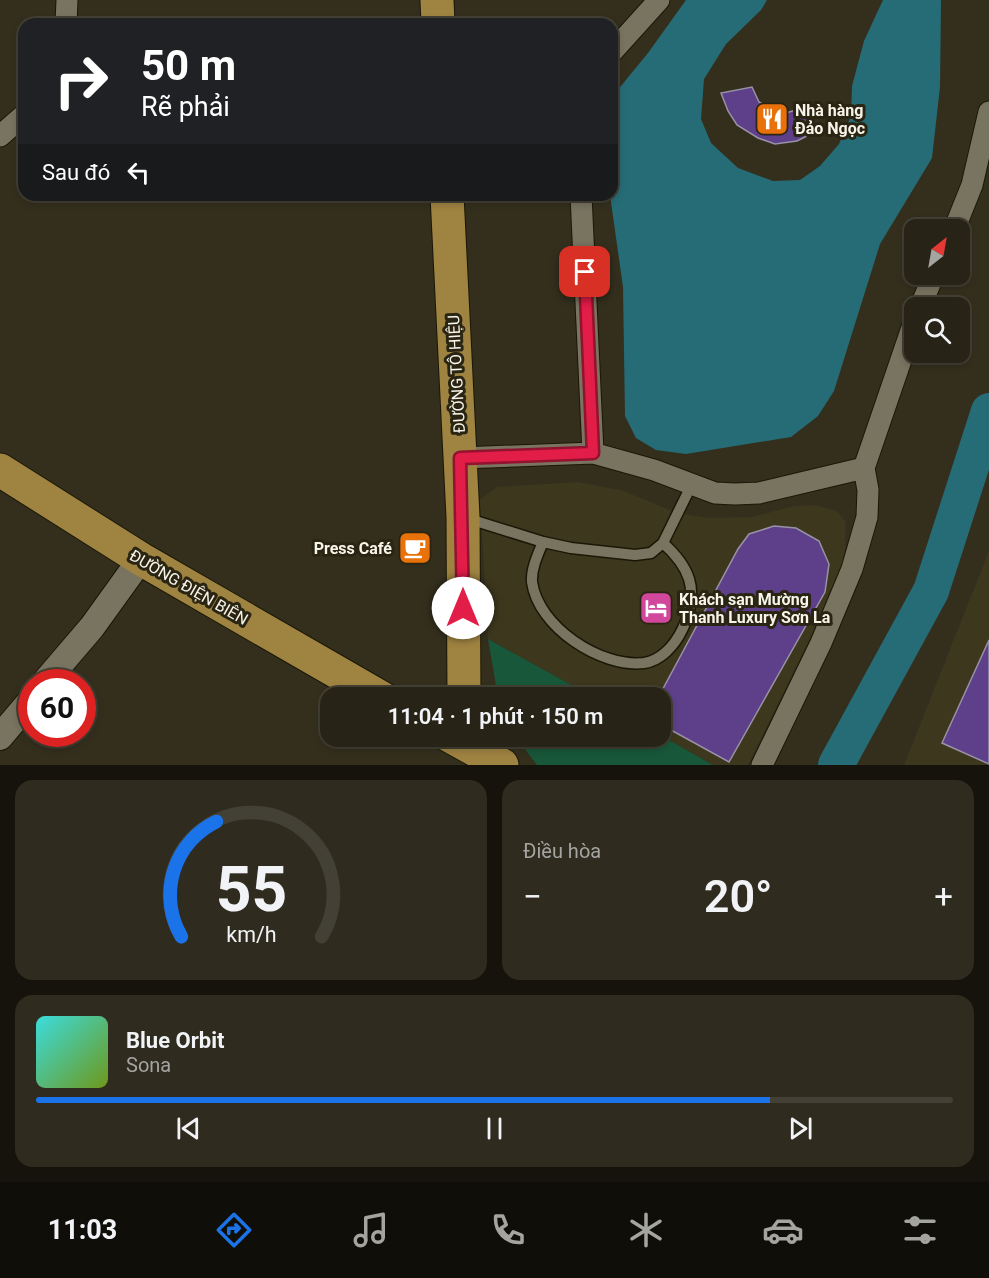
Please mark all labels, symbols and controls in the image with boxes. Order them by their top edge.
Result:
text: 50 m [141,41,236,90]
icon: right [42,42,120,120]
text: Rẽ phải [141,91,230,123]
restaurant icon: Nhà hàng Đảo Ngọc [754,101,790,137]
place label: Nhà hàng Đảo Ngọc [795,101,865,138]
icon: left [122,156,155,189]
text: Sau đó [42,160,110,185]
north arrow [904,219,970,285]
map controls [904,219,970,363]
pin [559,246,610,297]
icon: arrive [568,255,601,288]
button: search [904,297,970,363]
street label: ĐƯỜNG TÔ HIỆU [443,314,469,434]
cafe icon: Press Café [397,530,433,566]
place label: Press Café [314,539,392,558]
street label: ĐƯỜNG ĐIỆN BIÊN [126,546,251,629]
position arrow [431,576,495,640]
hotel icon: Khách sạn Mường Thanh Luxury Sơn La [638,590,674,626]
place label: Khách sạn Mường Thanh Luxury Sơn La [679,590,831,627]
speed limit sign: 60 [18,669,96,747]
text: 11:04 · 1 phút · 150 m [388,704,603,729]
text: Điều hòa [523,839,601,863]
text: 55 [215,853,287,926]
text: 20° [704,870,772,923]
text: − [523,877,542,916]
text: + [934,877,953,916]
text: km/h [226,922,276,947]
text: Blue Orbit [126,1028,224,1053]
text: Sona [126,1053,171,1077]
icon: previous [172,1112,205,1145]
icon: pause [478,1112,511,1145]
icon: next [784,1112,817,1145]
icon: directions [213,1209,255,1251]
icon: music [350,1209,392,1251]
icon: phone [487,1209,529,1251]
icon: climate [625,1209,667,1251]
icon: car [762,1209,804,1251]
icon: filters [899,1209,941,1251]
text: 11:03 [48,1214,117,1246]

